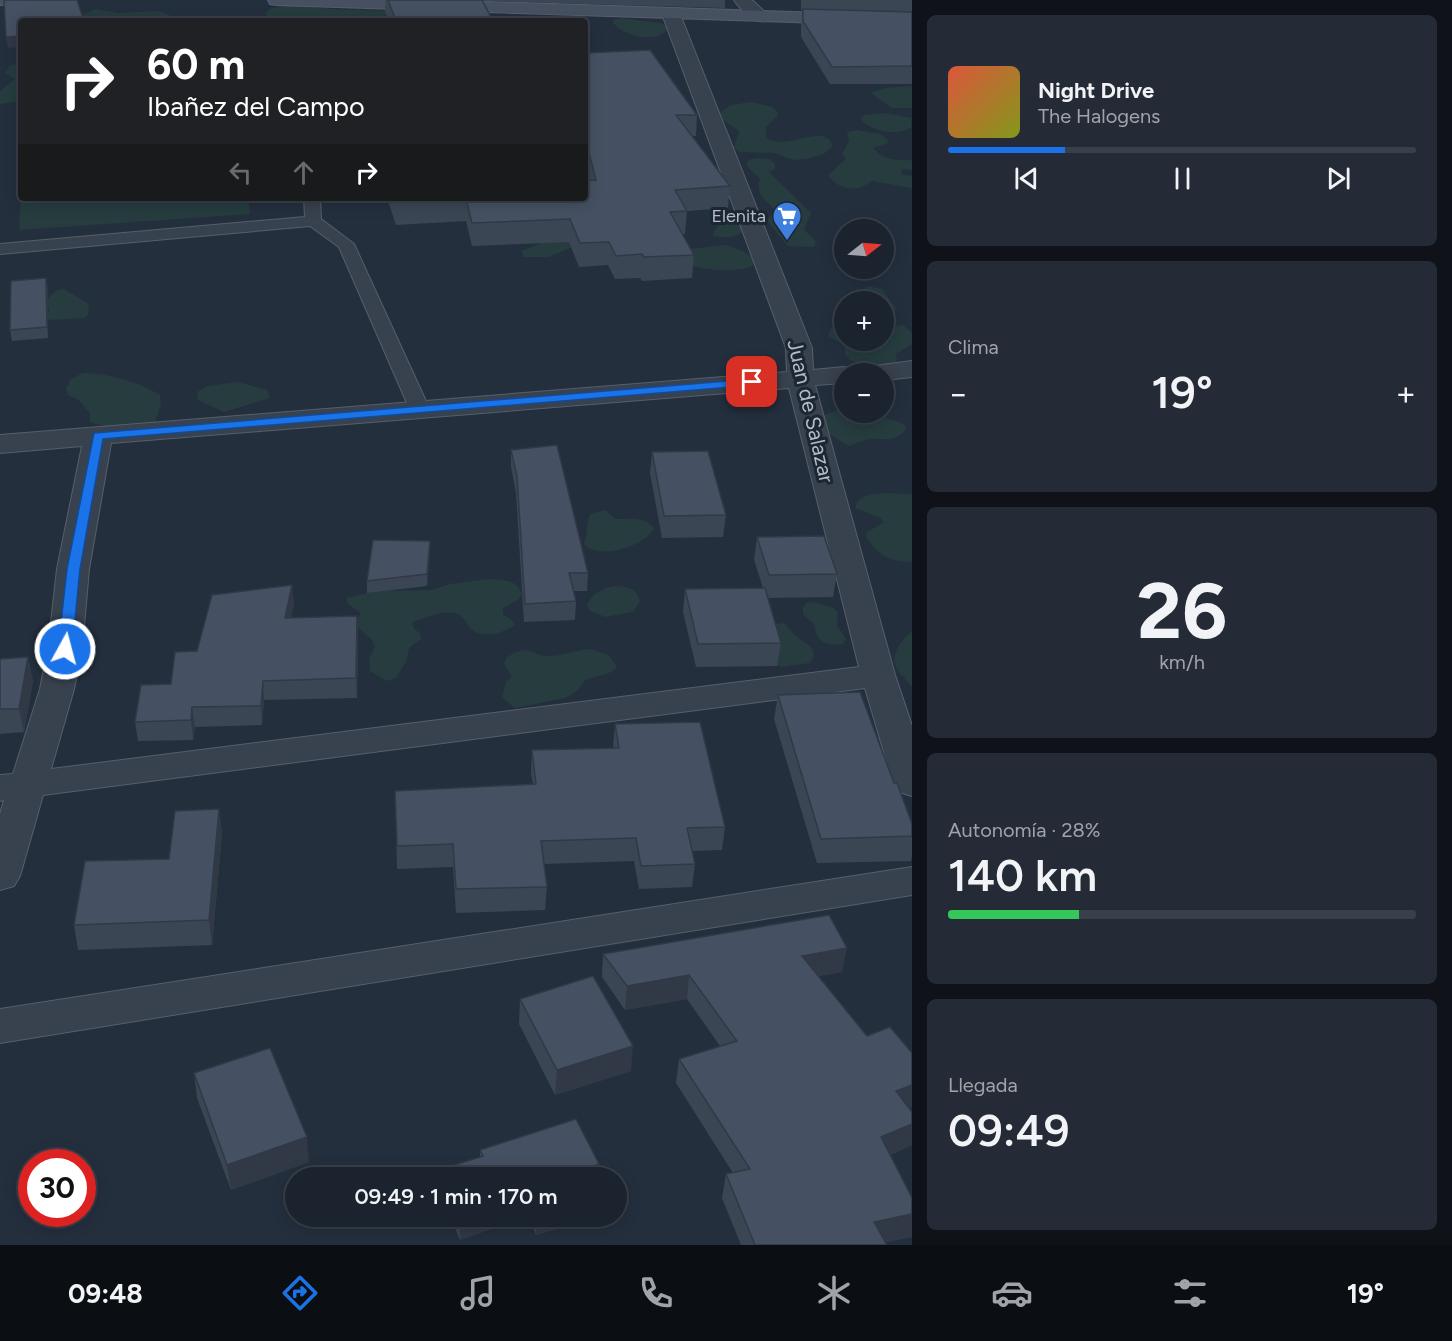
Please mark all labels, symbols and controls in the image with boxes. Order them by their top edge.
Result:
text: 60 m [147,39,245,90]
icon: right [48,42,126,120]
text: Night Drive [1038,77,1154,104]
text: Ibañez del Campo [147,90,365,123]
text: The Halogens [1038,104,1160,128]
icon: left [224,156,257,189]
icon: ahead [287,156,320,189]
icon: right [350,156,383,189]
icon: previous [1010,162,1043,195]
icon: pause [1166,162,1199,195]
icon: next [1322,162,1355,195]
supermarket icon: Elenita [771,200,803,242]
place label: Elenita [711,205,766,227]
north arrow [834,219,894,279]
map controls [834,219,894,423]
button: + [834,291,894,351]
text: Clima [948,335,999,359]
street label: Juan de Salazar [782,337,840,485]
pin [726,356,777,407]
button: − [834,363,894,423]
icon: arrive [735,365,768,398]
text: 19° [1151,365,1213,419]
text: − [948,374,969,413]
text: + [1395,374,1416,413]
text: 26 [1137,564,1227,658]
position arrow [33,617,97,681]
text: km/h [1159,650,1205,674]
text: Autonomía · 28% [948,818,1101,842]
text: 140 km [948,848,1097,902]
text: Llegada [948,1073,1018,1097]
text: 09:49 [948,1103,1070,1157]
speed limit sign: 30 [18,1149,96,1227]
text: 09:49 · 1 min · 170 m [354,1183,558,1210]
icon: directions [279,1272,321,1314]
icon: music [457,1272,499,1314]
icon: phone [635,1272,677,1314]
icon: climate [813,1272,855,1314]
icon: car [991,1272,1033,1314]
icon: filters [1169,1272,1211,1314]
text: 09:48 [68,1277,143,1310]
text: 19° [1347,1277,1384,1310]

